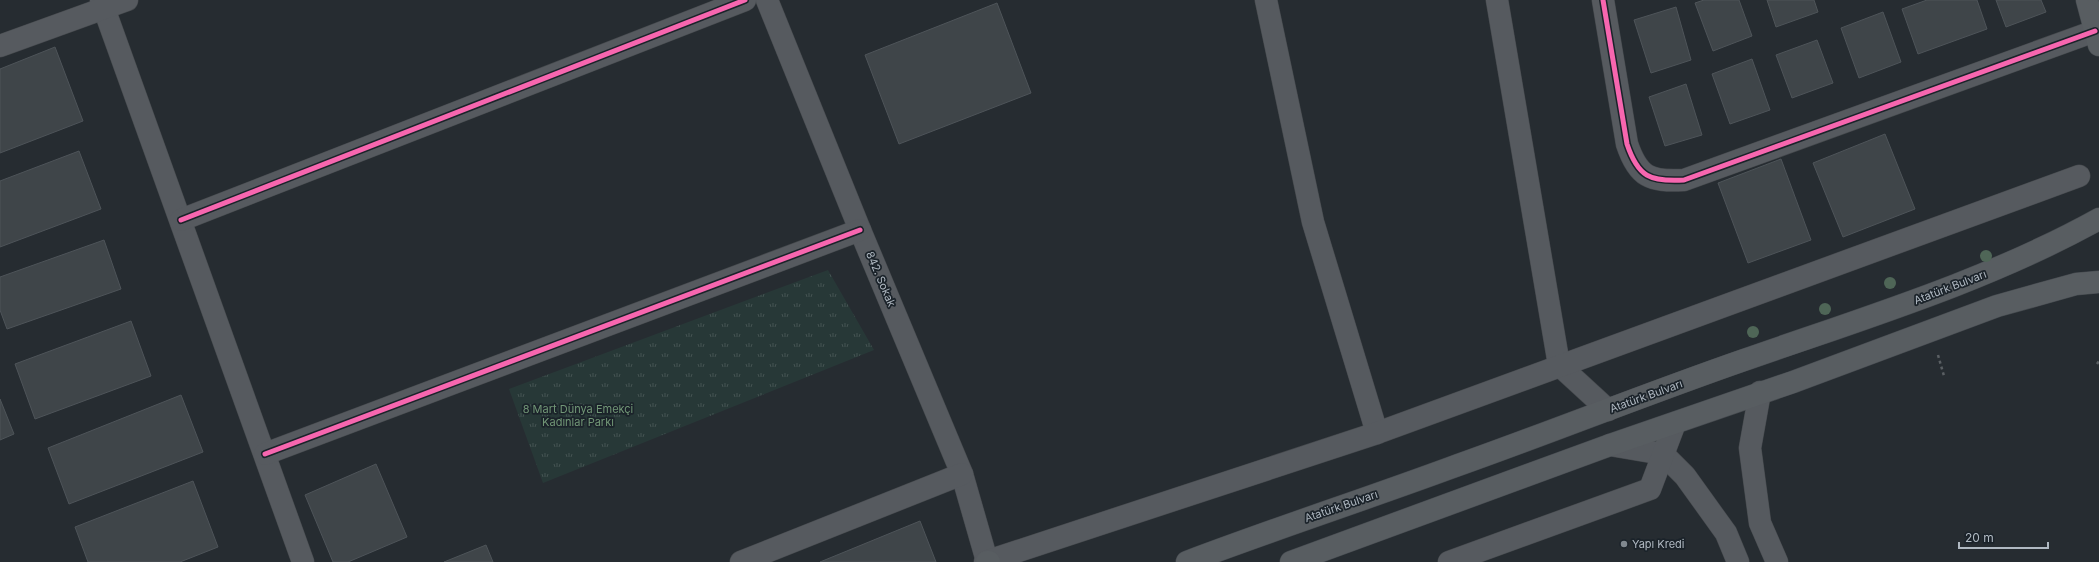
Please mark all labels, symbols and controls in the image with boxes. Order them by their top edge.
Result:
street label: 842. Sokak [863,249,899,309]
street label: Atatürk Bulvarı [1912,267,1988,307]
street label: Atatürk Bulvarı [1608,376,1684,416]
park label: 8 Mart Dünya Emekçi Kadınlar Parkı [523,402,633,429]
street label: Atatürk Bulvarı [1303,487,1379,525]
scale bar [1959,524,2048,550]
text: 20 m [1965,530,1994,545]
place label: Yapı Kredi [1632,537,1685,551]
marker: Yapı Kredi [1619,539,1629,549]

